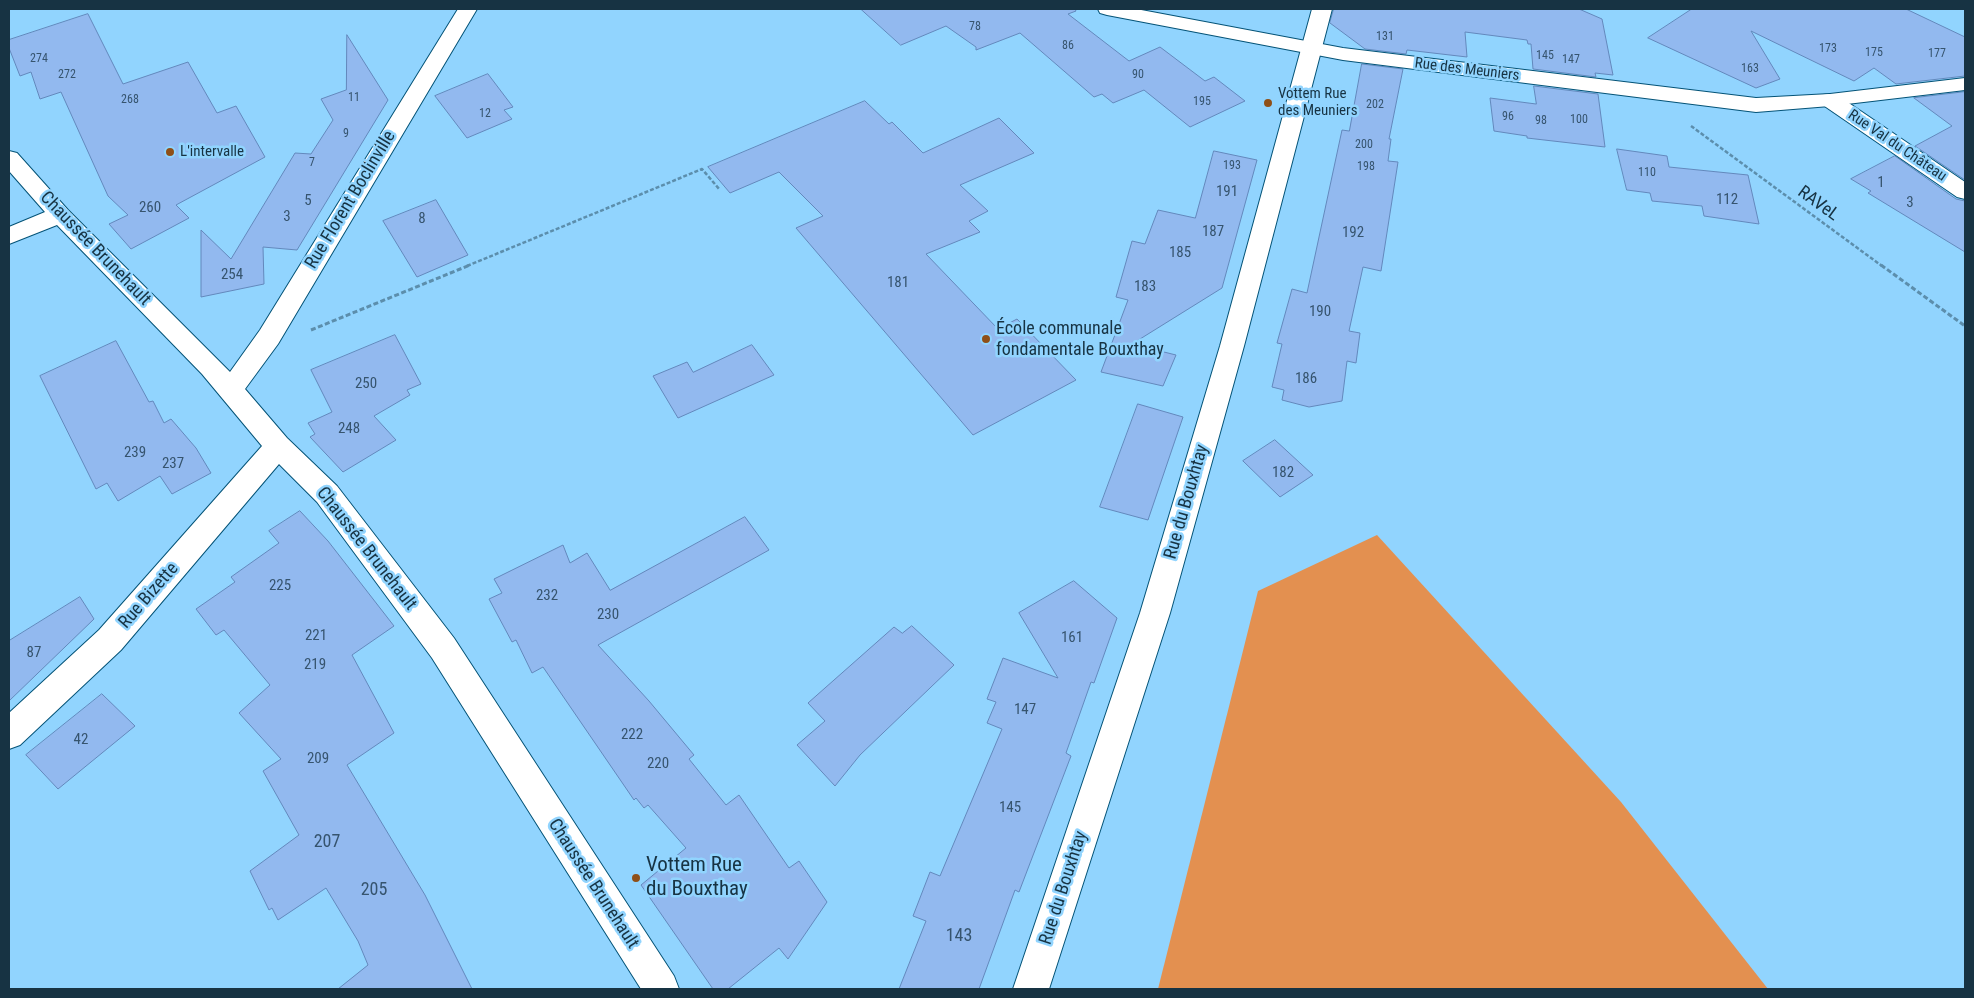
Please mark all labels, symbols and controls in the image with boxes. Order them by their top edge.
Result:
house number: 78 [969,20,981,34]
house number: 131 [1376,30,1394,44]
house number: 86 [1062,39,1074,53]
house number: 173 [1819,42,1837,56]
house number: 175 [1865,46,1883,60]
house number: 177 [1928,47,1946,61]
house number: 145 [1536,49,1554,63]
house number: 274 [30,52,48,66]
house number: 147 [1562,53,1580,67]
street label: Rue des Meuniers [1414,55,1520,85]
house number: 163 [1741,62,1759,76]
house number: 272 [58,68,76,82]
house number: 90 [1132,68,1144,82]
place label: Vottem Rue des Meuniers [1278,85,1358,120]
house number: 11 [348,91,360,105]
house number: 268 [121,93,139,107]
house number: 195 [1193,95,1211,109]
marker: Vottem Rue des Meuniers [1262,97,1274,109]
house number: 202 [1366,98,1384,112]
street label: Rue Val du Château [1844,106,1950,186]
house number: 12 [479,107,491,121]
house number: 96 [1502,110,1514,124]
house number: 100 [1570,113,1588,127]
house number: 98 [1535,114,1547,128]
street label: Rue Florent Boclinville [301,127,401,273]
house number: 9 [343,127,349,141]
house number: 200 [1355,138,1373,152]
place label: L'intervalle [180,143,244,161]
marker: L'intervalle [164,146,176,158]
house number: 7 [309,156,315,170]
house number: 193 [1223,159,1241,173]
house number: 198 [1357,160,1375,174]
house number: 110 [1638,166,1656,180]
house number: 1 [1877,174,1885,192]
street label: RAVeL [1793,182,1843,226]
house number: 191 [1216,183,1238,201]
street label: Chaussée Brunehault [35,187,155,311]
house number: 112 [1716,191,1738,209]
house number: 5 [304,192,312,210]
house number: 3 [1906,194,1914,212]
house number: 260 [139,199,161,217]
house number: 3 [283,208,291,226]
house number: 8 [418,210,426,228]
house number: 187 [1202,223,1224,241]
house number: 192 [1342,224,1364,242]
house number: 185 [1169,244,1191,262]
house number: 254 [221,266,243,284]
house number: 181 [887,274,909,292]
house number: 183 [1134,278,1156,296]
house number: 190 [1309,303,1331,321]
place label: École communale fondamentale Bouxthay [996,318,1164,360]
marker: École communale fondamentale Bouxthay [980,333,992,345]
house number: 186 [1295,370,1317,388]
house number: 250 [355,375,377,393]
house number: 248 [338,420,360,438]
street label: Rue du Bouxhtay [1160,442,1214,562]
house number: 239 [124,444,146,462]
house number: 237 [162,455,184,473]
house number: 182 [1272,464,1294,482]
street label: Chaussée Brunehault [311,483,421,615]
street label: Rue Bizette [115,559,183,633]
house number: 225 [269,577,291,595]
house number: 232 [536,587,558,605]
house number: 230 [597,606,619,624]
house number: 221 [305,627,327,645]
house number: 161 [1061,629,1083,647]
house number: 87 [27,644,41,662]
house number: 219 [304,656,326,674]
house number: 147 [1014,701,1036,719]
house number: 222 [621,726,643,744]
house number: 42 [74,731,88,749]
house number: 209 [307,750,329,768]
house number: 220 [647,755,669,773]
house number: 145 [999,799,1021,817]
street label: Chaussée Brunehault [543,815,643,953]
street label: Rue du Bouxhtay [1035,829,1093,947]
house number: 207 [314,831,340,853]
place label: Vottem Rue du Bouxthay [646,853,748,903]
marker: Vottem Rue du Bouxthay [630,872,642,884]
house number: 205 [361,879,387,901]
house number: 143 [946,925,972,947]

